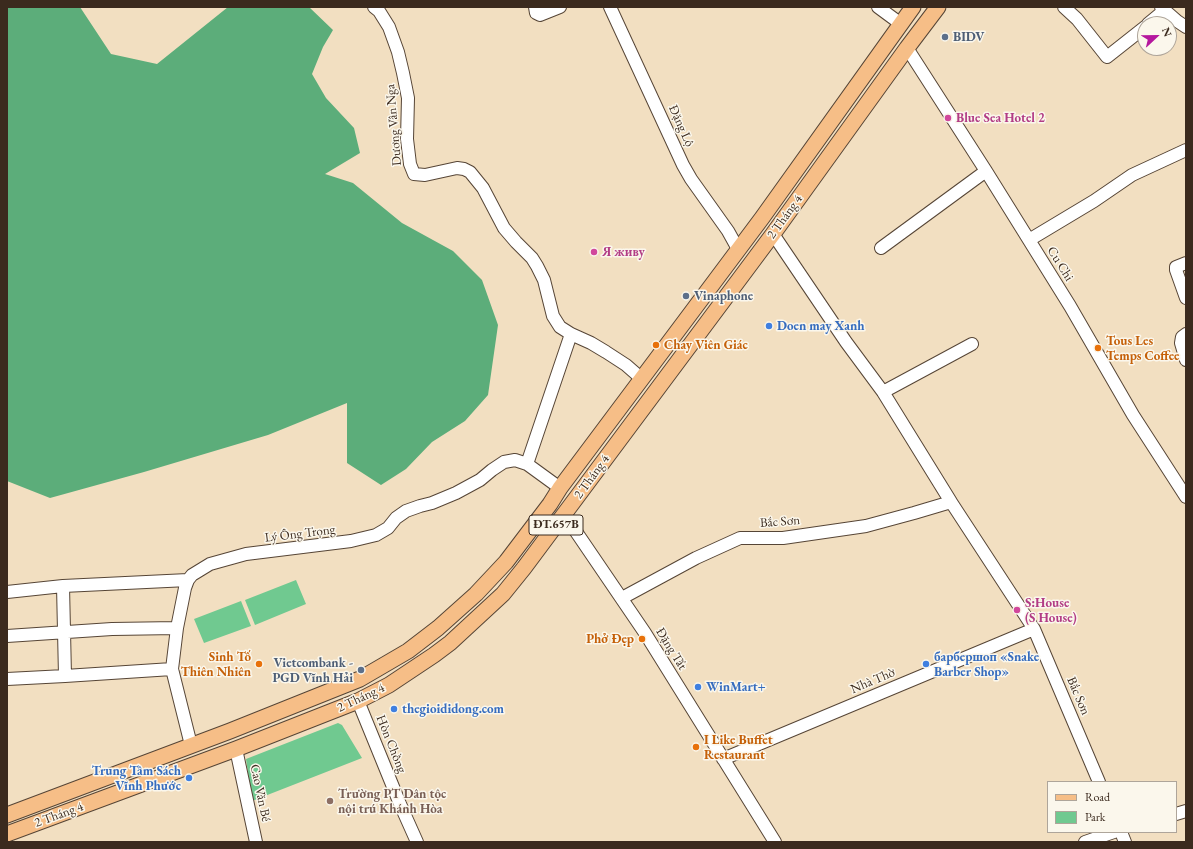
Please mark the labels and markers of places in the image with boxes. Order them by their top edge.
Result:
place label: BIDV [953,29,984,45]
marker: BIDV [940,32,950,42]
place label: Blue Sea Hotel 2 [956,110,1045,126]
marker: Blue Sea Hotel 2 [943,113,953,123]
place label: Я живу [602,244,645,260]
marker: Я живу [589,247,599,257]
place label: Vinaphone [694,288,753,304]
marker: Vinaphone [681,291,691,301]
place label: Doen may Xanh [777,318,865,334]
marker: Doen may Xanh [764,321,774,331]
place label: Tous Les Temps Coffee [1106,333,1179,364]
place label: Chay Viên Giác [664,337,748,353]
marker: Chay Viên Giác [651,340,661,350]
marker: Tous Les Temps Coffee [1093,343,1103,353]
place label: S:House (S House) [1025,595,1077,626]
marker: S:House (S House) [1012,605,1022,615]
place label: Phở Đẹp [586,631,634,647]
marker: Phở Đẹp [637,634,647,644]
place label: Sinh Tố Thiên Nhiên [181,649,251,680]
place label: барбершоп «Snake Barber Shop» [934,649,1039,680]
place label: Vietcombank - PGD Vĩnh Hải [272,655,353,686]
marker: Sinh Tố Thiên Nhiên [254,659,264,669]
marker: барбершоп «Snake Barber Shop» [921,659,931,669]
marker: Vietcombank - PGD Vĩnh Hải [356,665,366,675]
place label: WinMart+ [706,679,766,695]
marker: WinMart+ [693,682,703,692]
place label: thegioididong.com [402,701,504,717]
marker: thegioididong.com [389,704,399,714]
place label: I Like Buffet Restaurant [704,732,773,763]
marker: I Like Buffet Restaurant [691,742,701,752]
place label: Trung Tâm Sách Vĩnh Phước [92,763,181,794]
marker: Trung Tâm Sách Vĩnh Phước [184,773,194,783]
place label: Trường PT Dân tộc nội trú Khánh Hòa [338,786,446,817]
marker: Trường PT Dân tộc nội trú Khánh Hòa [325,796,335,806]

